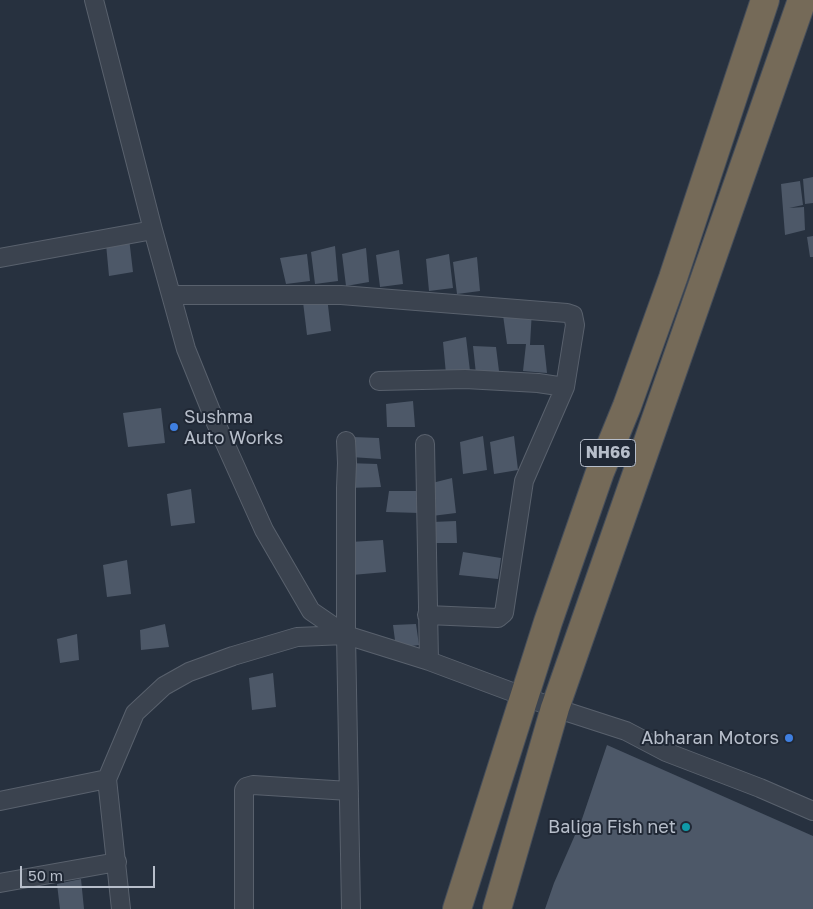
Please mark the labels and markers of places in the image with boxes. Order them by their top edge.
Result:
place label: Sushma Auto Works [184,406,283,448]
marker: Sushma Auto Works [168,421,180,433]
place label: Abharan Motors [641,727,779,749]
marker: Abharan Motors [783,732,795,744]
place label: Baliga Fish net [548,816,676,838]
marker: Baliga Fish net [680,821,692,833]

